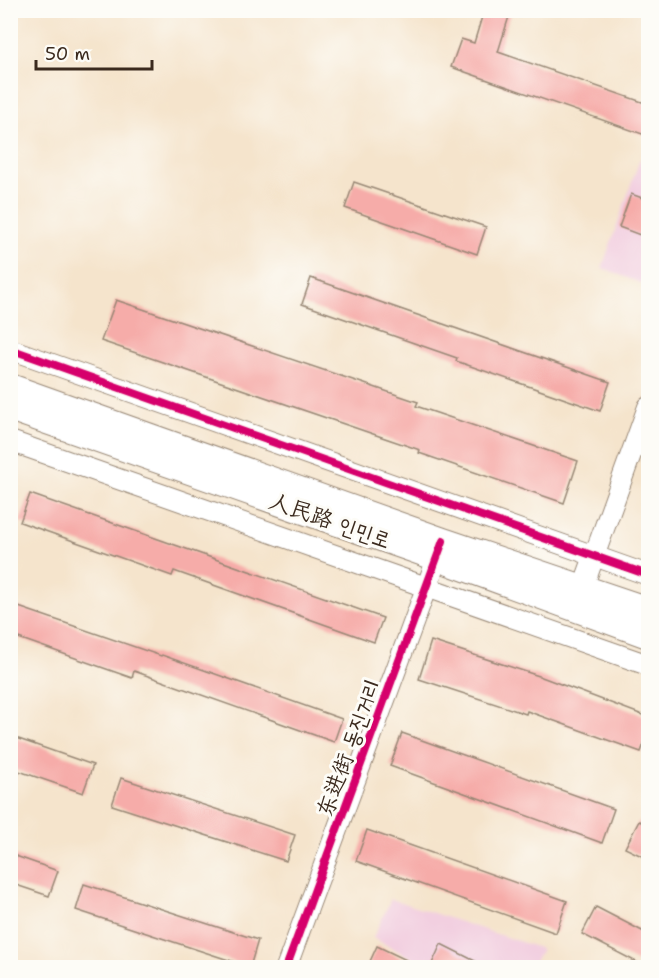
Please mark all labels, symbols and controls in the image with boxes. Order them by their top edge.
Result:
scale bar [36,33,152,71]
text: 50 m [45,42,90,66]
street label: 人民路 인민로 [265,486,394,555]
street label: 东进街 동진거리 [310,675,387,821]

